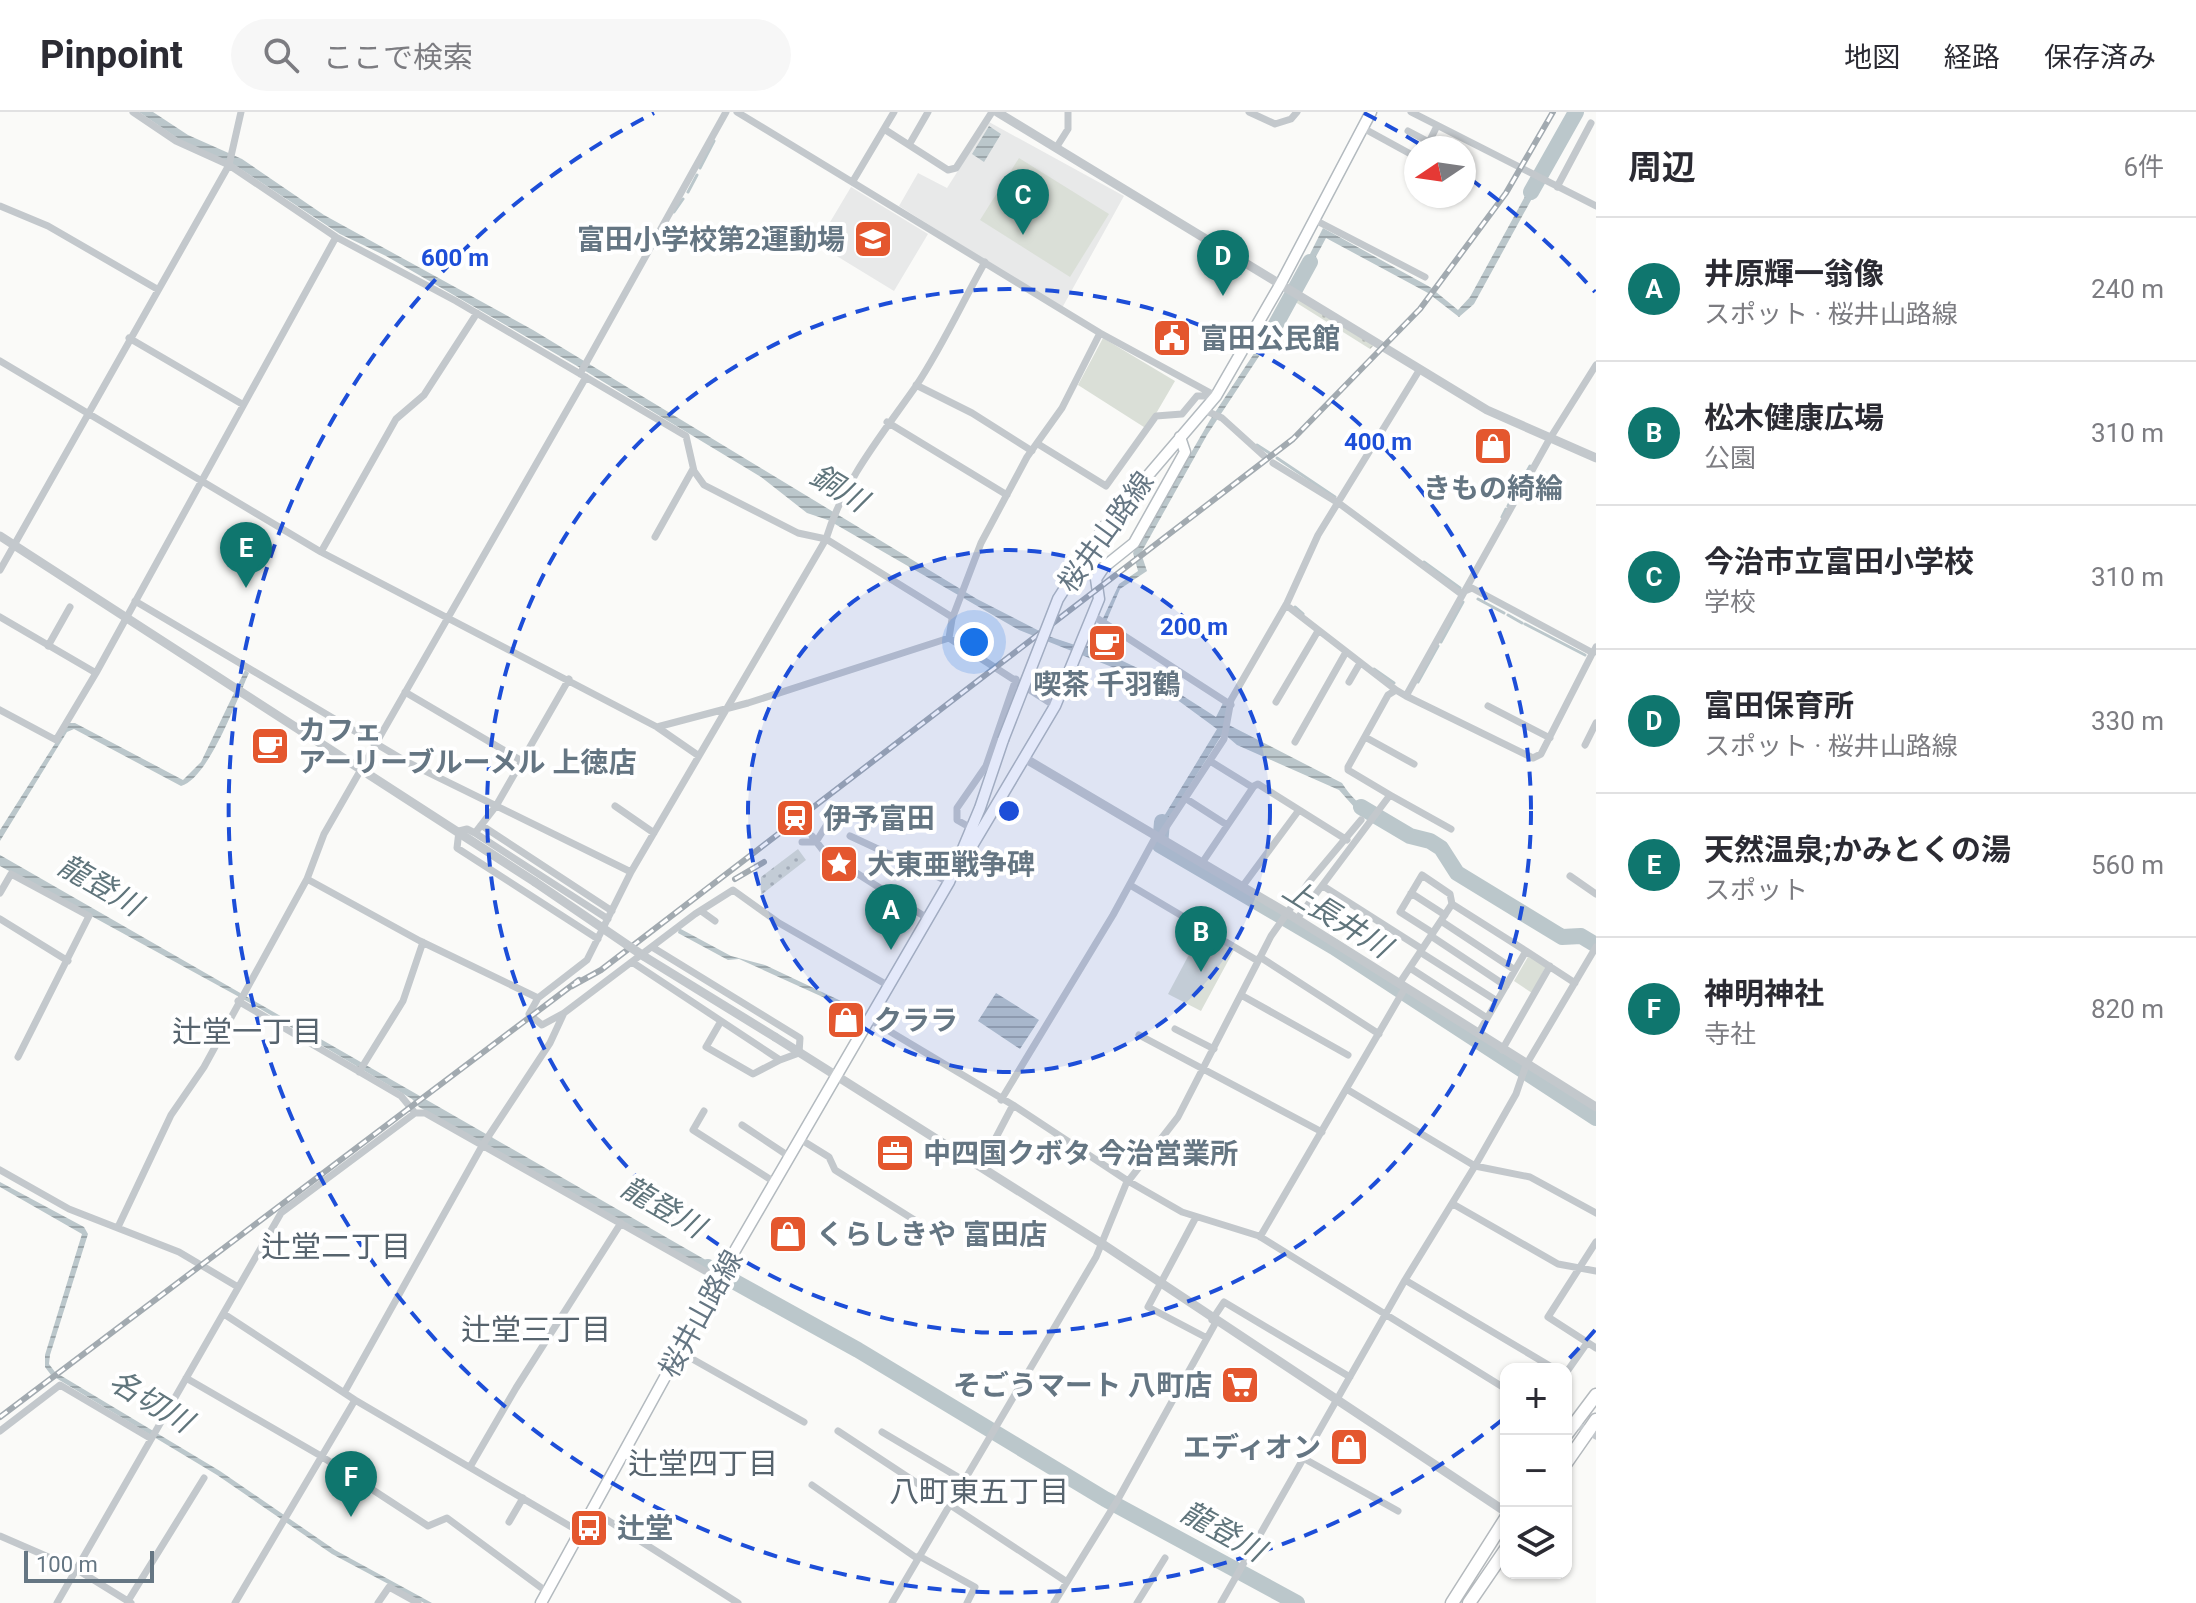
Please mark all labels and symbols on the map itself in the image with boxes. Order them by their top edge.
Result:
north arrow [1404,136,1476,208]
pin: C [997,169,1049,235]
school or university icon: 富田小学校第2運動場 [852,218,894,260]
place label: 富田小学校第2運動場 [577,223,845,256]
pin: D [1197,230,1249,296]
text: 600 m [421,244,489,272]
public building icon: 富田公民館 [1151,317,1193,359]
place label: 富田公民館 [1200,322,1340,355]
shop icon: きもの綺綸 [1472,425,1514,467]
text: 400 m [1344,428,1412,456]
water label: 銅川 [804,458,876,520]
street label: 桜井山路線 [1052,466,1160,598]
place label: きもの綺綸 [1423,472,1563,505]
pin: E [220,522,272,588]
text: 200 m [1160,613,1228,641]
your location [954,622,994,662]
cafe icon: 喫茶 千羽鶴 [1086,622,1128,664]
place label: 喫茶 千羽鶴 [1034,668,1180,701]
place label: カフェ アーリーブルーメル 上徳店 [298,714,636,779]
cafe icon: カフェ アーリーブルーメル 上徳店 [249,725,291,767]
station icon: 伊予富田 [774,797,816,839]
centre of rings [995,797,1023,825]
place label: 伊予富田 [823,802,935,835]
place icon: 大東亜戦争碑 [818,843,860,885]
water label: 龍登川 [52,847,150,924]
place label: 大東亜戦争碑 [867,848,1035,881]
water label: 上長井川 [1277,871,1400,966]
pin: A [865,884,917,950]
pin: B [1175,906,1227,972]
shop icon: クララ [825,999,867,1041]
place label: クララ [874,1004,958,1037]
district label: 辻堂一丁目 [172,1014,322,1049]
office icon: 中四国クボタ 今治営業所 [874,1132,916,1174]
place label: 中四国クボタ 今治営業所 [923,1137,1238,1170]
water label: 龍登川 [615,1169,713,1246]
shop icon: くらしきや 富田店 [767,1213,809,1255]
place label: くらしきや 富田店 [816,1218,1047,1251]
district label: 辻堂二丁目 [261,1229,411,1264]
street label: 桜井山路線 [653,1245,749,1383]
district label: 辻堂三丁目 [461,1312,611,1347]
water label: 名切川 [103,1363,201,1441]
supermarket icon: そごうマート 八町店 [1219,1364,1261,1406]
place label: そごうマート 八町店 [953,1369,1212,1402]
shop icon: エディオン [1328,1426,1370,1468]
place label: エディオン [1183,1431,1321,1464]
district label: 辻堂四丁目 [628,1446,778,1481]
pin: F [325,1451,377,1517]
district label: 八町東五丁目 [889,1474,1069,1509]
water label: 龍登川 [1175,1494,1273,1570]
bus stop icon: 辻堂 [568,1507,610,1549]
place label: 辻堂 [617,1512,673,1545]
scale bar [24,1547,154,1583]

